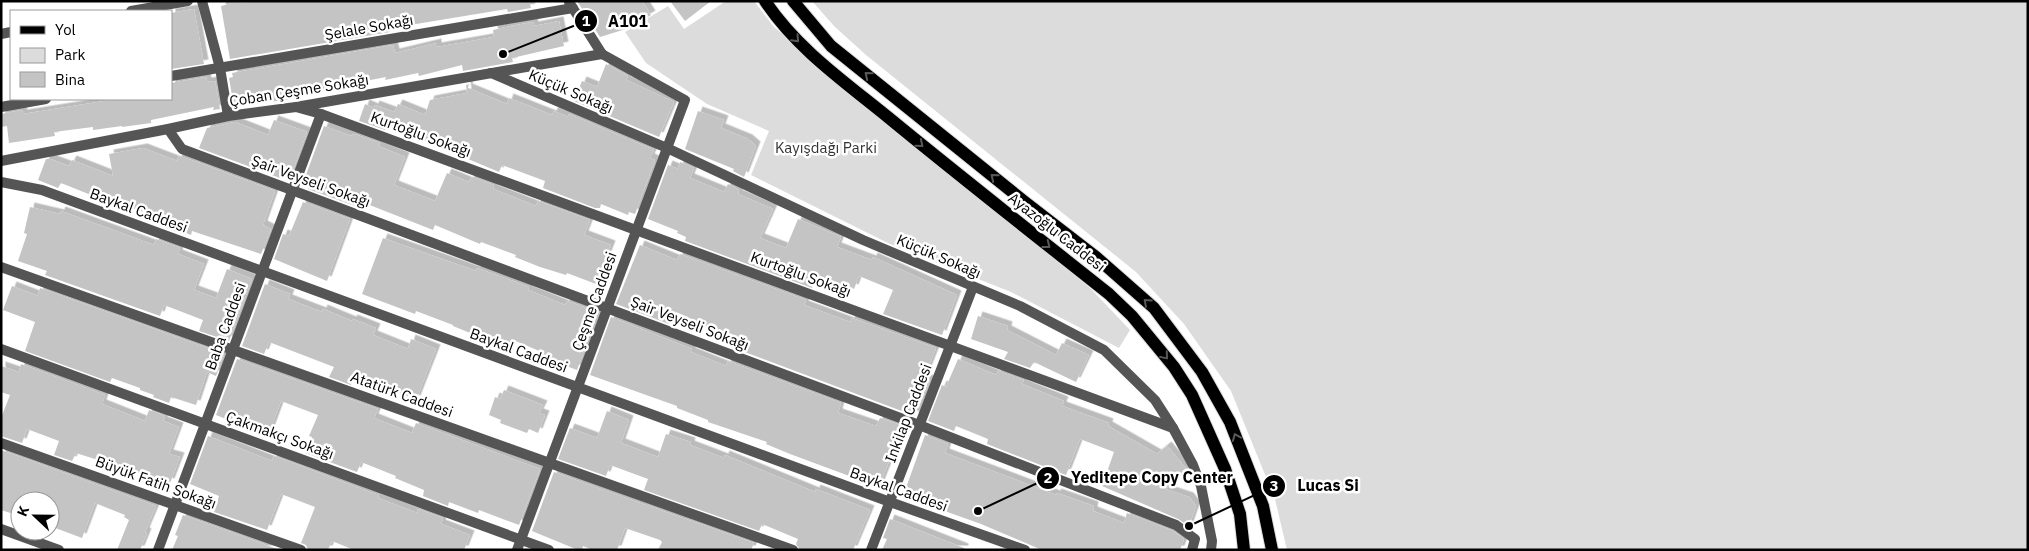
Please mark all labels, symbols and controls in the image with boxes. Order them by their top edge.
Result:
callout: A101 [573,6,658,37]
legend [10,10,172,100]
street label: Şelale Sokağı [323,10,415,44]
text: 1 [581,11,591,30]
text: A101 [608,11,648,31]
text: Yol [55,20,76,39]
one-way arrow [790,34,799,43]
text: Park [55,45,85,64]
street label: Küçük Sokağı [526,65,616,117]
text: Bina [55,70,85,89]
street label: Çoban Çeşme Sokağı [228,70,370,110]
one-way arrow [865,72,874,80]
street label: Kurtoğlu Sokağı [368,107,474,161]
park label: Kayışdağı Parki [775,138,877,157]
one-way arrow [914,138,923,146]
street label: Şair Veyseli Sokağı [249,151,373,211]
one-way arrow [991,175,1000,183]
street label: Baykal Caddesi [87,184,191,236]
street label: Ayazoğlu Caddesi [1005,188,1109,276]
street label: Küçük Sokağı [894,230,984,282]
one-way arrow [1041,239,1050,247]
street label: Kurtoğlu Sokağı [748,247,854,301]
street label: Çeşme Caddesi [567,249,621,353]
street label: Baba Caddesi [200,279,250,373]
street label: Şair Veyseli Sokağı [628,292,752,354]
one-way arrow [1143,299,1152,308]
street label: Baykal Caddesi [467,324,571,376]
one-way arrow [1159,350,1167,359]
street label: Inkilap Caddesi [880,361,936,465]
street label: Atatürk Caddesi [348,367,456,421]
street label: Çakmakçı Sokağı [223,407,337,463]
one-way arrow [1232,433,1242,442]
street label: Büyük Fatih Sokağı [93,451,219,513]
callout: Yeditepe Copy Center [1036,462,1243,493]
street label: Baykal Caddesi [847,463,951,515]
text: Yeditepe Copy Center [1071,467,1234,487]
text: 2 [1043,468,1053,487]
callout: Lucas Si [1262,470,1368,501]
text: Lucas Si [1297,475,1359,495]
text: 3 [1269,476,1279,495]
north arrow [10,491,60,541]
text: K [13,503,33,519]

